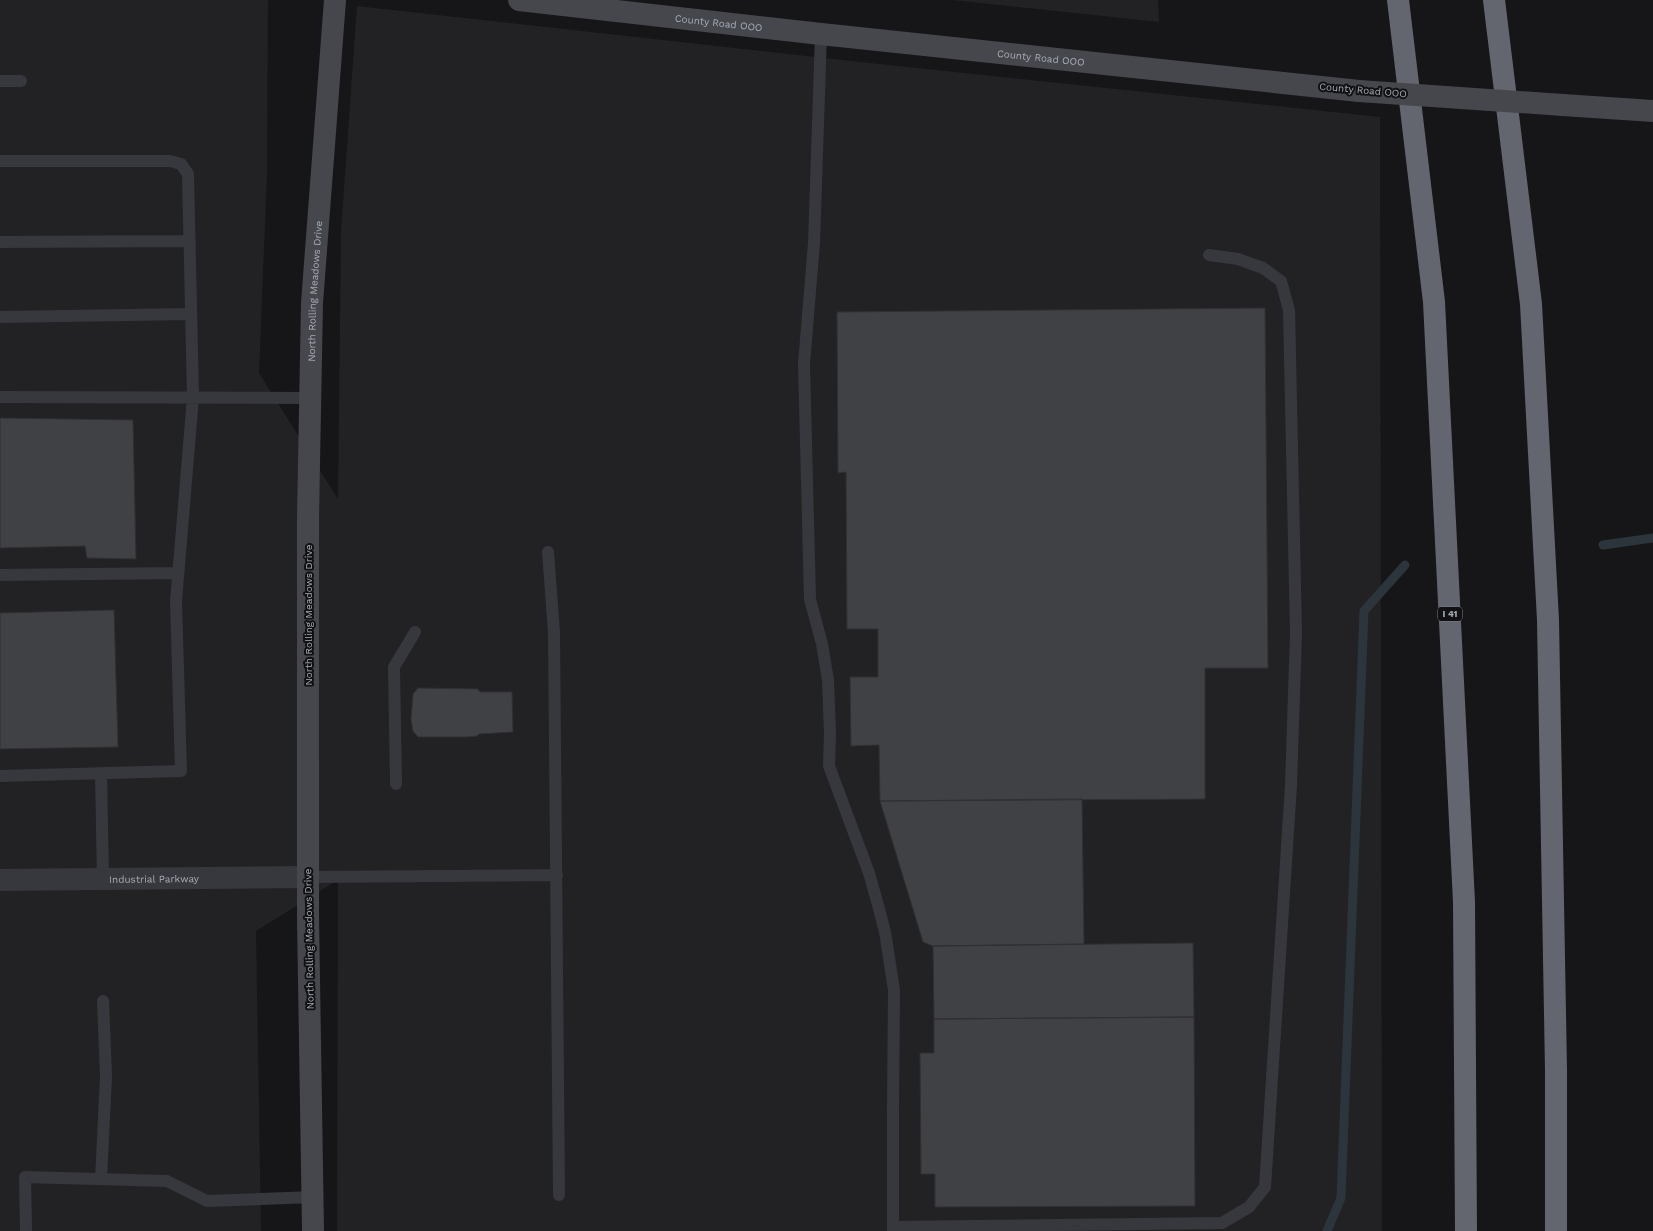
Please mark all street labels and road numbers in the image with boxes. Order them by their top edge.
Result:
street label: County Road OOO [674,12,763,33]
street label: County Road OOO [997,47,1085,67]
street label: County Road OOO [1319,81,1407,99]
street label: North Rolling Meadows Drive [305,220,324,362]
street label: North Rolling Meadows Drive [303,544,314,685]
road number: I 41 [1438,607,1462,621]
street label: North Rolling Meadows Drive [302,868,316,1009]
street label: Industrial Parkway [109,873,200,884]

